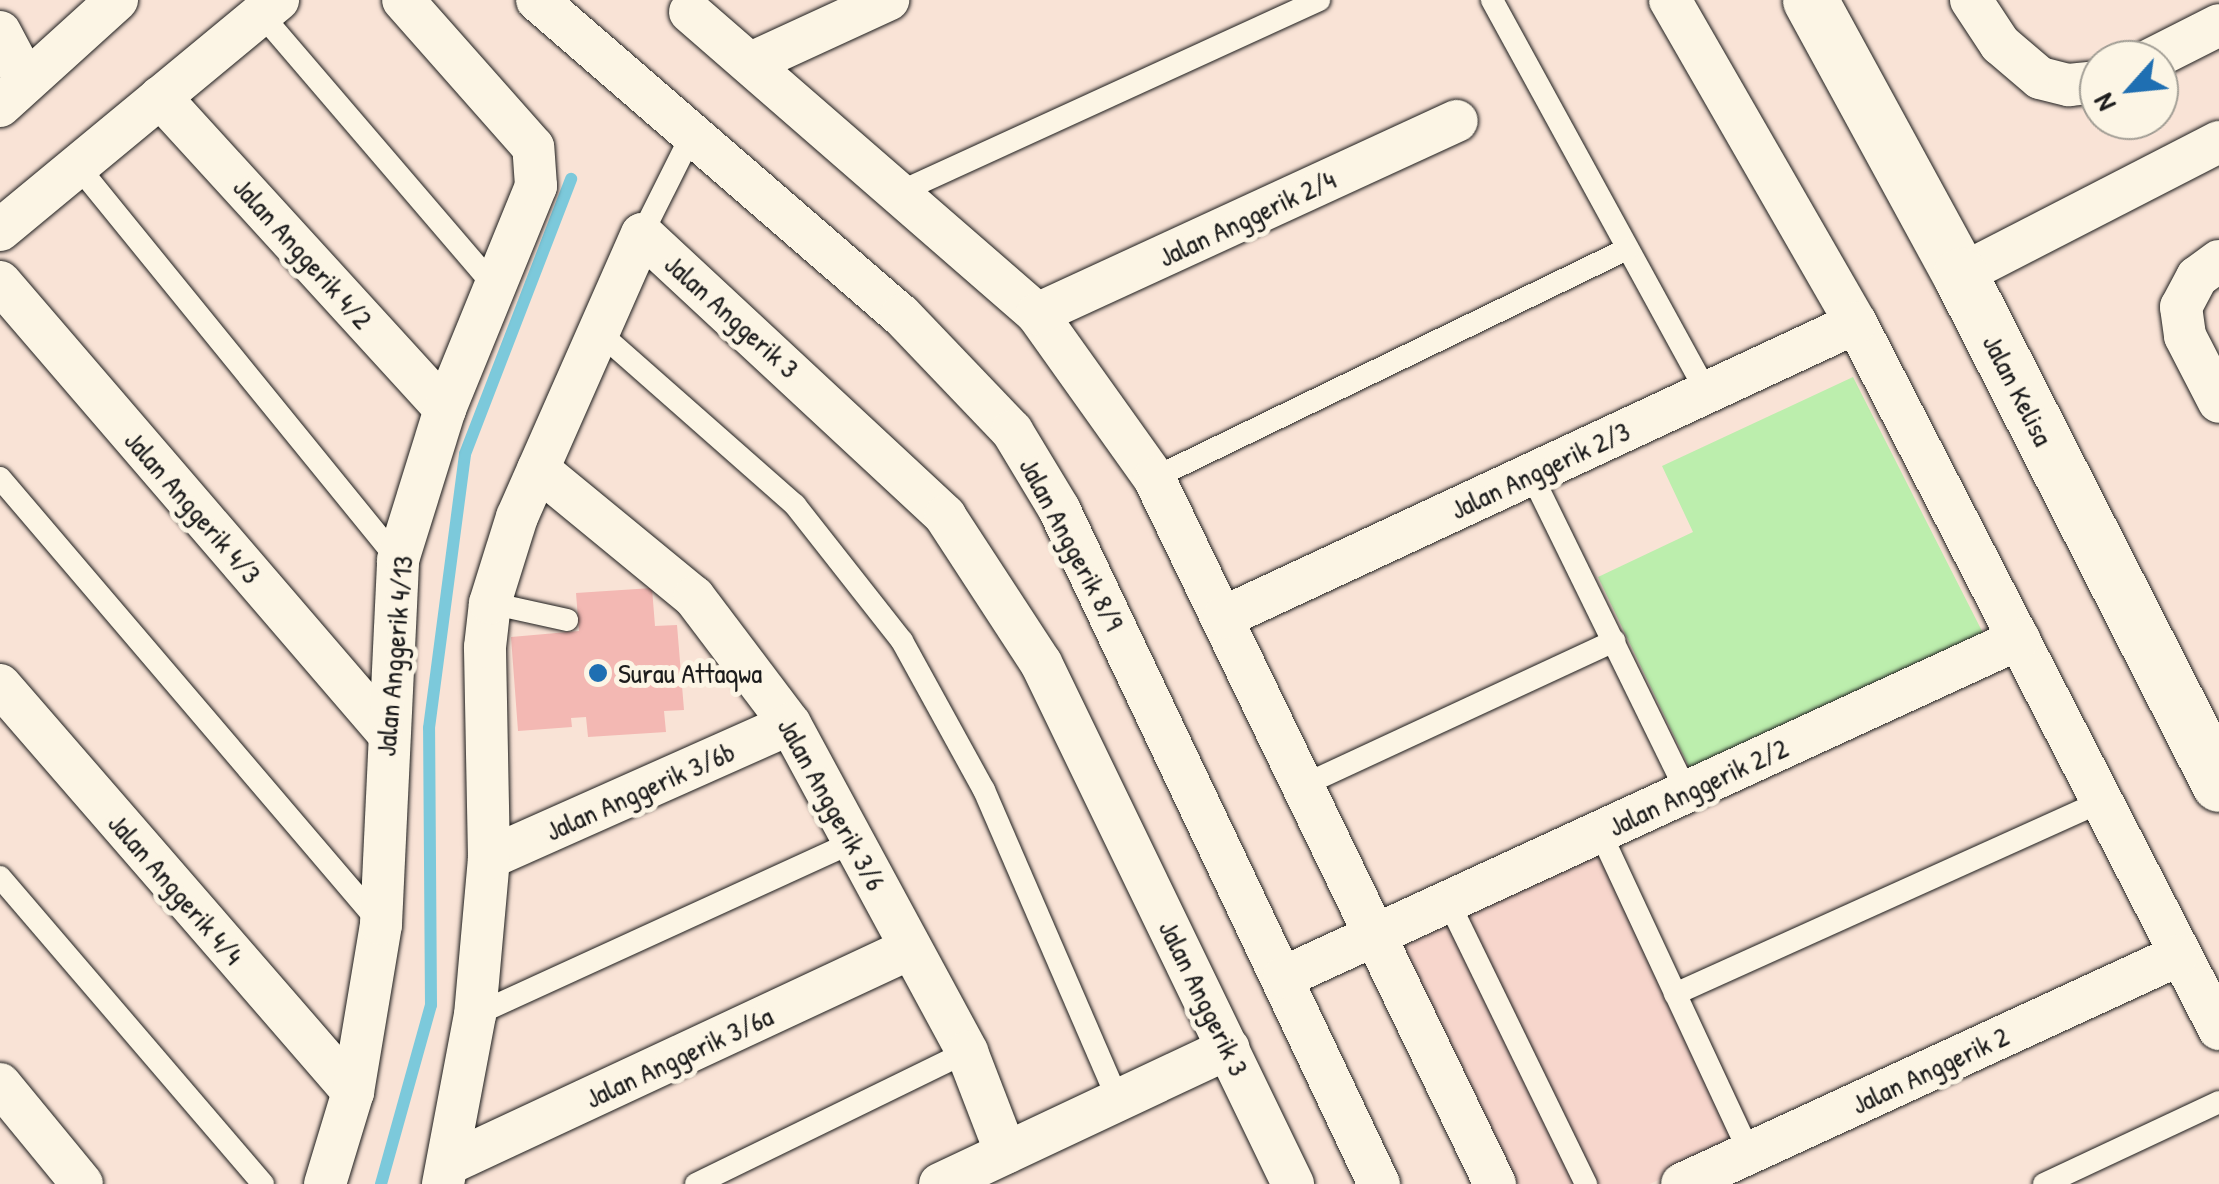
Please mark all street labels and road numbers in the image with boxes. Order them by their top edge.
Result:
street label: Jalan Anggerik 2/4 [1153,162,1341,274]
street label: Jalan Anggerik 4/2 [226,170,380,336]
street label: Jalan Anggerik 3 [658,247,806,385]
street label: Jalan Kelisa [1976,329,2060,451]
street label: Jalan Anggerik 2/3 [1445,414,1635,526]
street label: Jalan Anggerik 4/3 [118,424,268,590]
street label: Jalan Anggerik 8/9 [1012,452,1132,636]
street label: Jalan Anggerik 4/13 [368,554,420,758]
street label: Jalan Anggerik 3/6 [771,712,893,896]
street label: Jalan Anggerik 2/2 [1603,731,1793,843]
street label: Jalan Anggerik 3/6b [540,734,740,848]
street label: Jalan Anggerik 4/4 [101,807,251,971]
street label: Jalan Anggerik 3 [1152,915,1256,1081]
street label: Jalan Anggerik 3/6a [580,999,778,1115]
street label: Jalan Anggerik 2 [1846,1019,2014,1121]

